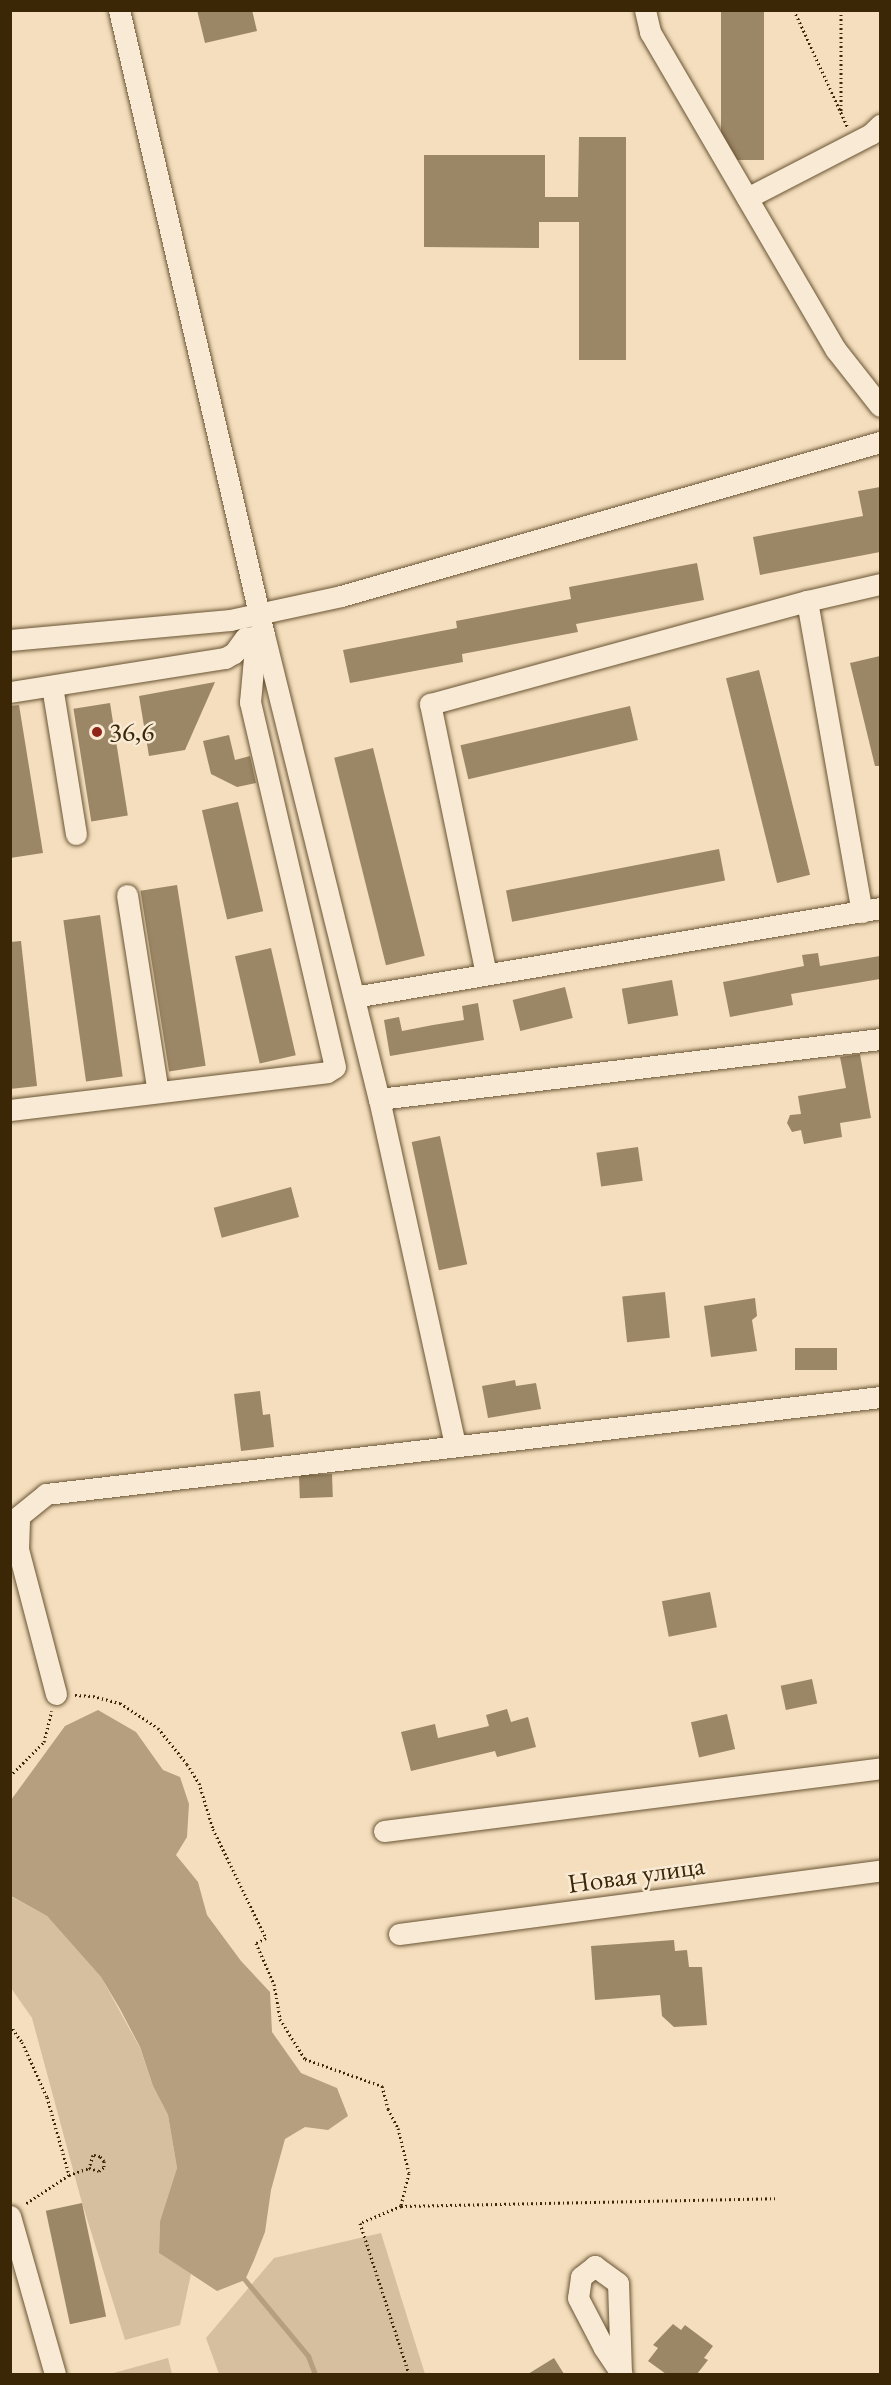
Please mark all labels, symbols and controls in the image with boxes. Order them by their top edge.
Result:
place label: 36,6 [109,716,154,748]
marker: 36,6 [90,725,104,739]
street label: Новая улица [565,1848,707,1900]

